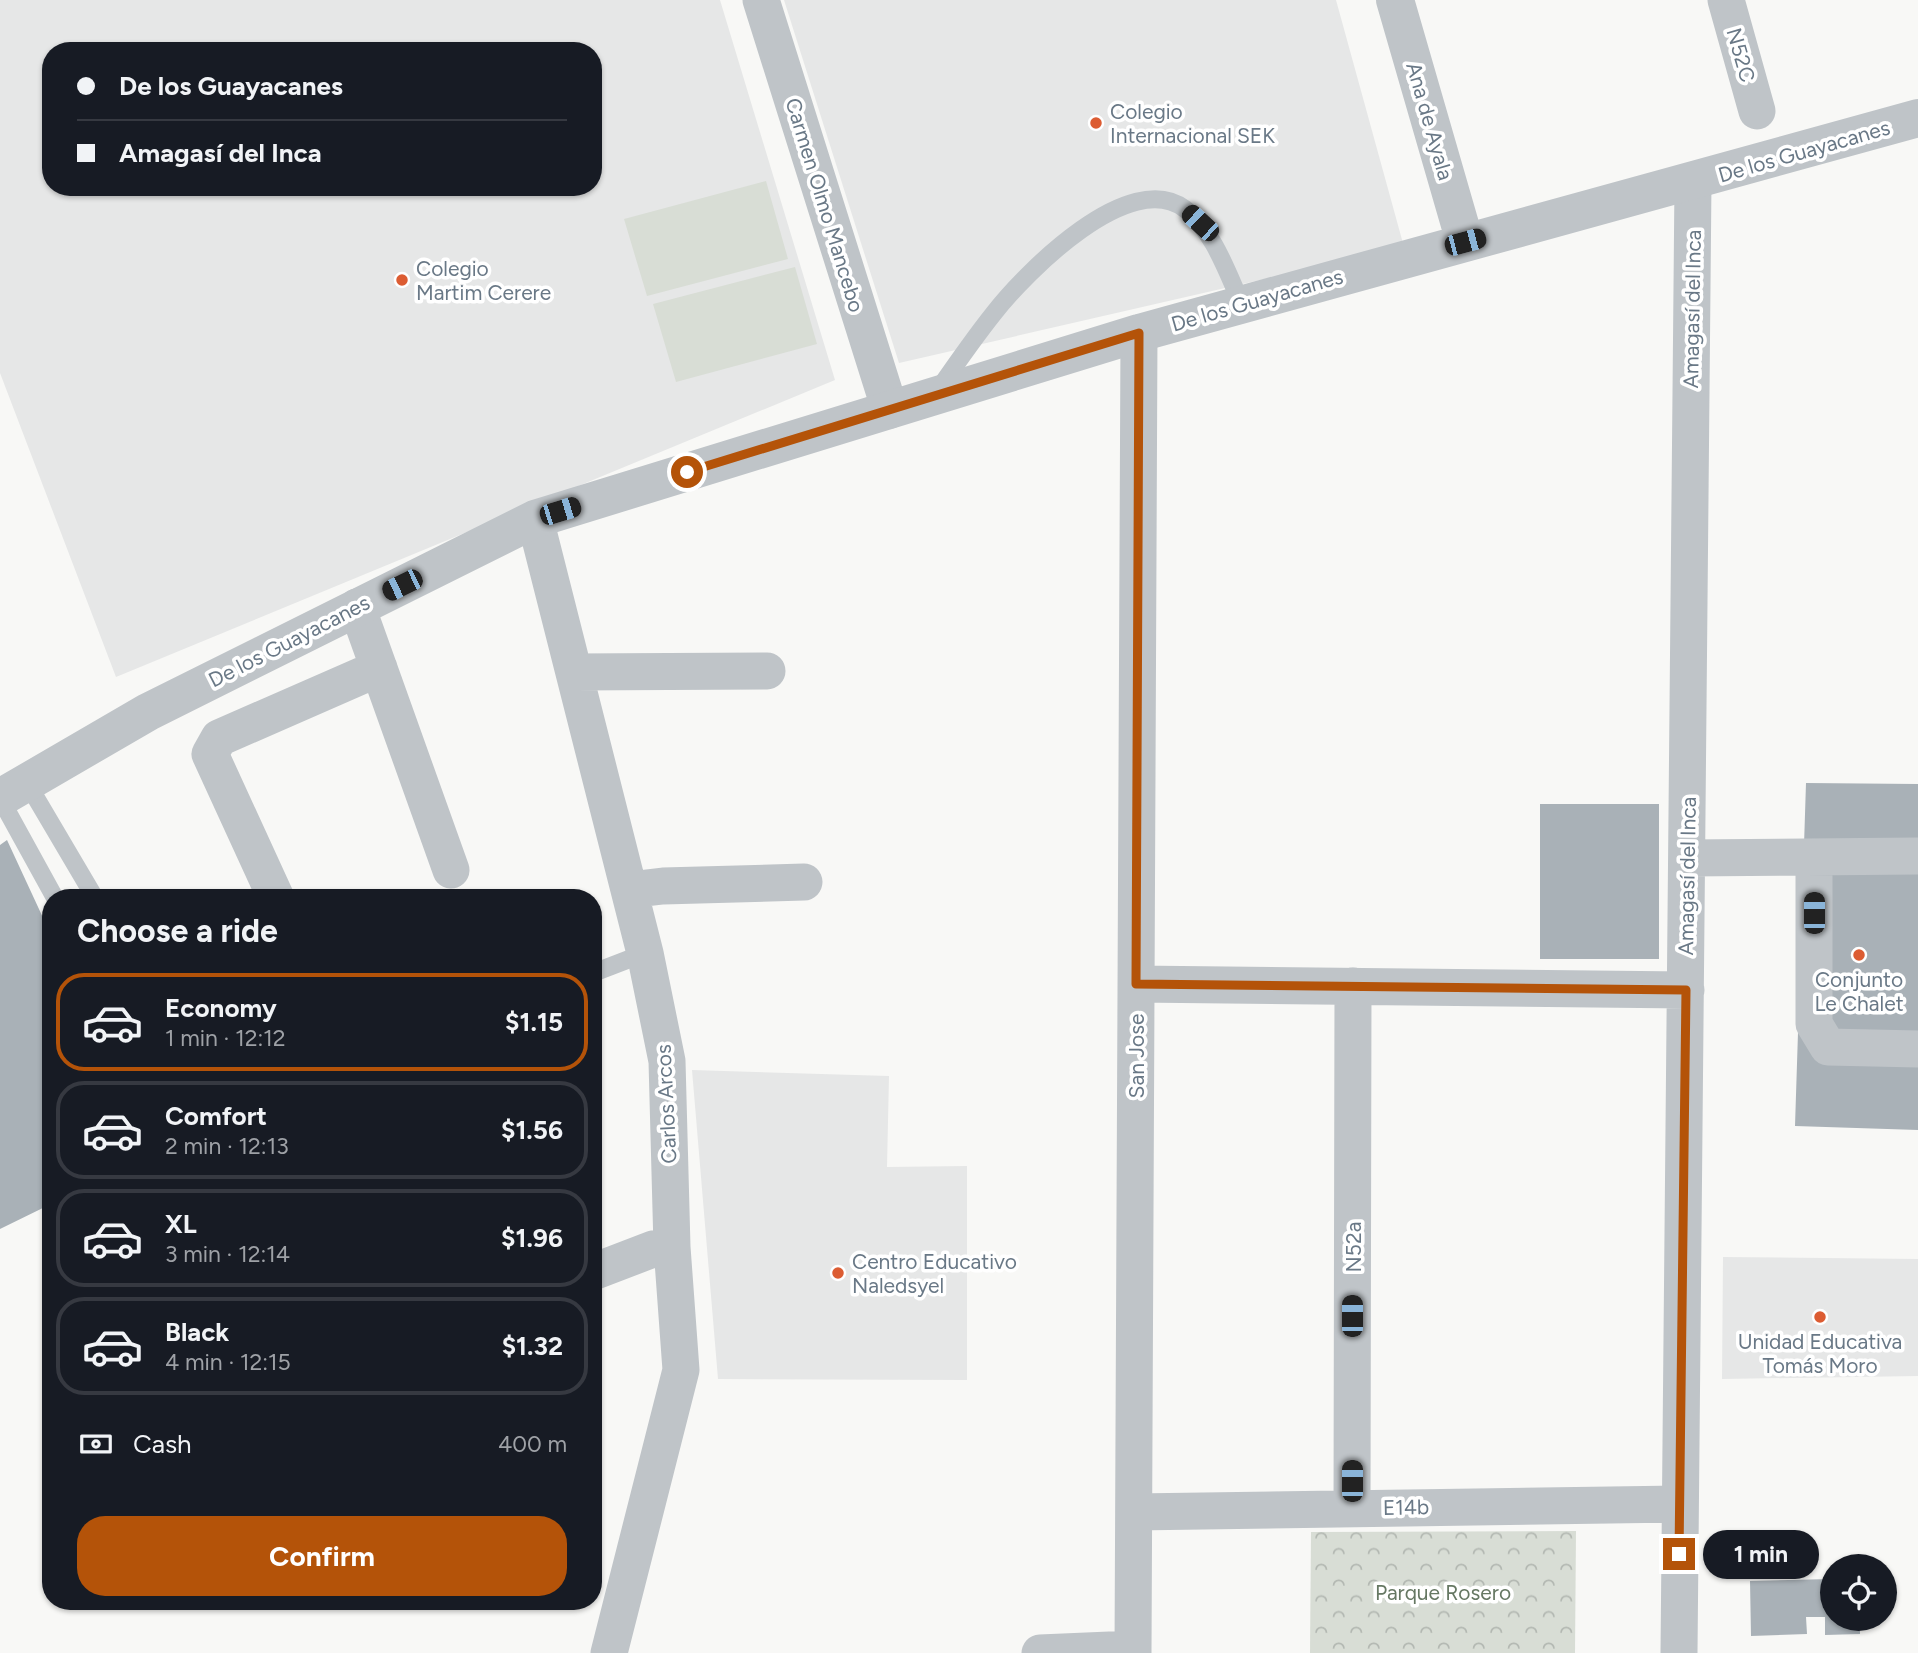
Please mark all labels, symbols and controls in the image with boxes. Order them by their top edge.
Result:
street label: N52C [1721,25,1761,85]
street label: Ana de Ayala [1401,59,1459,183]
text: De los Guayacanes [119,70,343,102]
street label: Carmen Olmo Mancebo [780,95,870,315]
place label: Colegio Internacional SEK [1110,99,1275,148]
street label: De los Guayacanes [1715,114,1893,188]
marker: Colegio Internacional SEK [1088,115,1104,131]
text: Amagasí del Inca [119,137,322,169]
car [1178,201,1223,245]
car [1442,226,1489,258]
street label: Amagasí del Inca [1678,229,1706,389]
place label: Colegio Martim Cerere [416,256,551,305]
street label: De los Guayacanes [1168,263,1346,337]
marker: Colegio Martim Cerere [394,272,410,288]
route start [671,456,703,488]
car [537,495,584,527]
car [379,566,426,604]
street label: De los Guayacanes [204,590,374,692]
street label: Amagasí del Inca [1673,796,1701,956]
car [1804,892,1825,934]
text: Choose a ride [77,912,278,950]
marker: Conjunto Le Chalet [1851,947,1867,963]
place label: Conjunto Le Chalet [1814,967,1904,1016]
icon: car [81,991,144,1054]
text: Economy [165,992,277,1024]
text: $1.15 [505,1006,563,1038]
street label: San Jose [1124,1014,1149,1098]
text: 1 min · 12:12 [165,1024,286,1052]
street label: Carlos Arcos [650,1044,682,1164]
icon: car [81,1099,144,1162]
text: Comfort [165,1100,267,1132]
text: $1.56 [501,1114,563,1146]
text: 2 min · 12:13 [165,1132,289,1160]
icon: car [81,1207,144,1270]
text: XL [165,1208,197,1240]
text: $1.96 [501,1222,563,1254]
street label: N52a [1341,1222,1366,1272]
text: 3 min · 12:14 [165,1240,290,1268]
place label: Centro Educativo Naledsyel [852,1249,1017,1298]
marker: Centro Educativo Naledsyel [830,1265,846,1281]
car [1342,1295,1363,1337]
marker: Unidad Educativa Tomás Moro [1812,1309,1828,1325]
icon: car [81,1315,144,1378]
text: Black [165,1316,229,1348]
place label: Unidad Educativa Tomás Moro [1738,1329,1902,1378]
text: $1.32 [502,1330,563,1362]
text: 4 min · 12:15 [165,1348,291,1376]
icon: cash [77,1425,115,1463]
text: Cash [133,1428,192,1460]
text: 400 m [498,1430,567,1458]
car [1342,1460,1363,1502]
street label: E14b [1383,1494,1429,1520]
button: Confirm [77,1516,567,1596]
callout: 1 min [1704,1530,1819,1578]
route end [1663,1538,1695,1570]
text: 1 min [1734,1540,1788,1568]
map controls [1820,1554,1897,1631]
button: locate [1820,1554,1897,1631]
park label: Parque Rosero [1375,1580,1511,1605]

